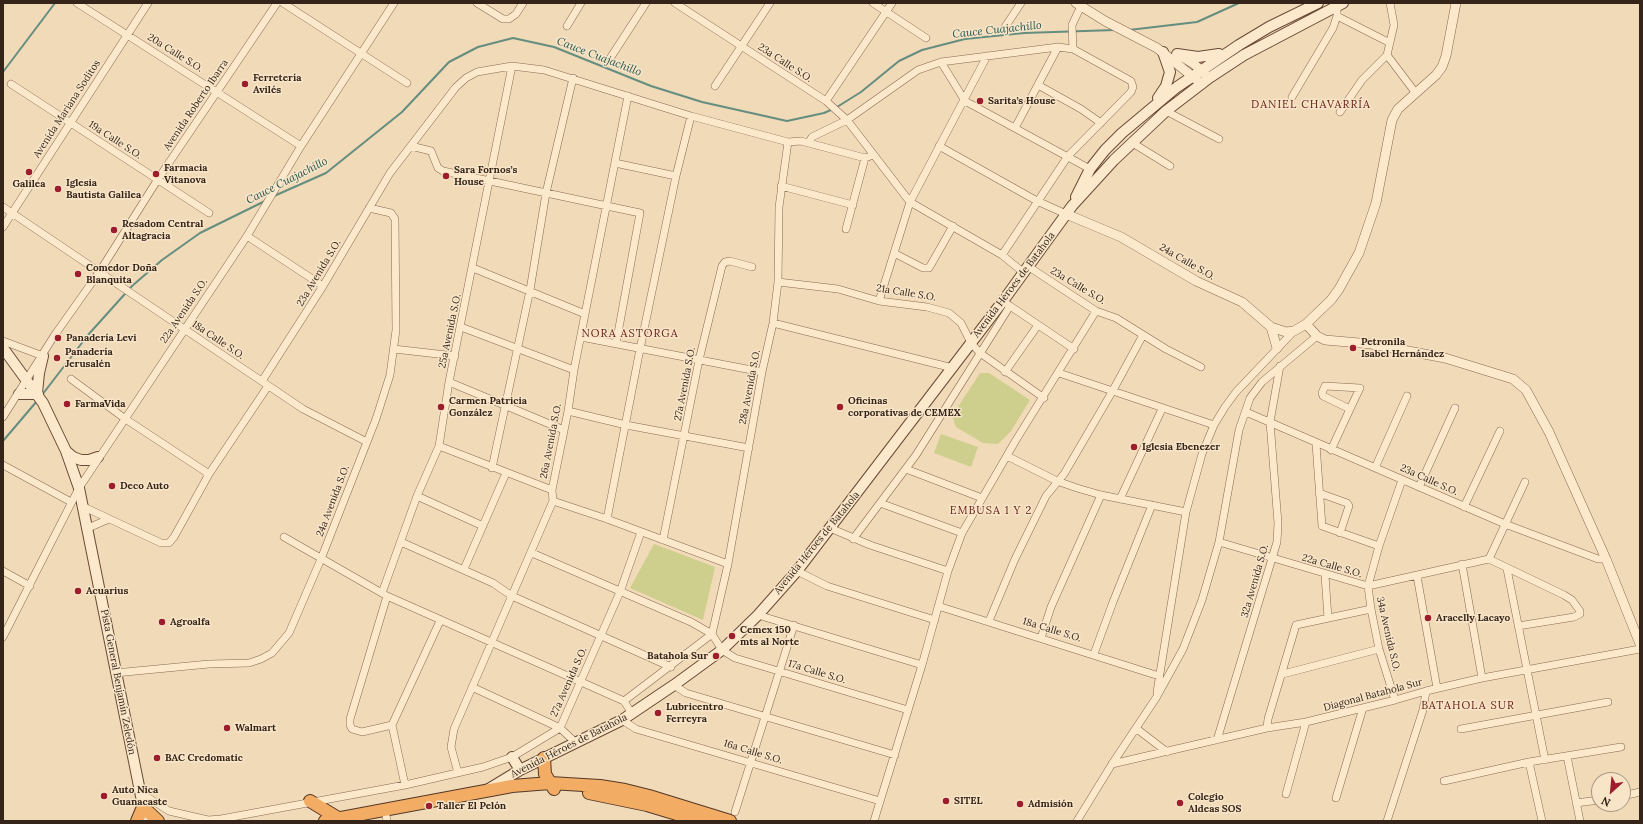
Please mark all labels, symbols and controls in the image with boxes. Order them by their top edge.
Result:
water label: Cauce Cuajachillo [952,19,1042,41]
street label: 20a Calle S.O. [145,31,205,75]
water label: Cauce Cuajachillo [555,35,643,79]
street label: 23a Calle S.O. [756,41,814,85]
street label: Avenida Roberto Ibarra [161,57,231,153]
street label: Avenida Mariana Soditos [31,58,103,160]
place label: Ferretería Avilés [253,72,301,96]
marker: Ferretería Avilés [240,79,250,89]
place label: Sarita’s House [988,95,1056,107]
marker: Sarita’s House [975,96,985,106]
district label: DANIEL CHAVARRÍA [1251,98,1371,112]
street label: 19a Calle S.O. [86,118,144,162]
water label: Cauce Cuajachillo [244,155,330,207]
place label: Farmacia Vitanova [164,162,207,186]
place label: Sara Fornos’s House [454,164,517,188]
marker: Galilea [24,167,34,177]
marker: Farmacia Vitanova [151,169,161,179]
marker: Sara Fornos’s House [441,171,451,181]
place label: Iglesia Bautista Galilea [66,177,141,200]
place label: Galilea [13,178,45,190]
marker: Iglesia Bautista Galilea [53,184,63,194]
place label: Resadom Central Altagracia [122,218,203,242]
marker: Resadom Central Altagracia [109,225,119,235]
street label: Avenida Héroes de Batahola [970,230,1058,340]
street label: 23a Avenida S.O. [294,237,344,309]
street label: 24a Calle S.O. [1157,241,1217,283]
place label: Comedor Doña Blanquita [86,262,157,286]
street label: 23a Calle S.O. [1048,265,1108,307]
marker: Comedor Doña Blanquita [73,269,83,279]
street label: 22a Avenida S.O. [158,276,210,346]
street label: 21a Calle S.O. [875,282,937,304]
street label: 25a Avenida S.O. [436,293,464,369]
street label: 18a Calle S.O. [189,318,247,362]
district label: NORA ASTORGA [581,327,679,341]
place label: Panadería Levi [66,332,136,344]
marker: Panadería Levi [53,333,63,343]
place label: Petronila Isabel Hernández [1361,336,1444,360]
marker: Petronila Isabel Hernández [1348,343,1358,353]
place label: Panadería Jerusalén [65,346,113,370]
street label: 27a Avenida S.O. [672,346,698,422]
street label: 28a Avenida S.O. [737,349,763,425]
marker: Panadería Jerusalén [52,353,62,363]
place label: Carmen Patricia González [449,395,527,418]
place label: Oficinas corporativas de CEMEX [848,395,961,418]
place label: FarmaVida [75,398,125,410]
marker: FarmaVida [62,399,72,409]
marker: Carmen Patricia González [436,402,446,412]
street label: 26a Avenida S.O. [538,402,564,480]
marker: Oficinas corporativas de CEMEX [835,402,845,412]
place label: Iglesia Ebenezer [1142,441,1220,453]
marker: Iglesia Ebenezer [1129,442,1139,452]
street label: 23a Calle S.O. [1398,462,1460,498]
street label: 24a Avenida S.O. [314,464,352,538]
place label: Deco Auto [120,480,169,492]
marker: Deco Auto [107,481,117,491]
street label: Avenida Héroes de Batahola [772,489,862,597]
district label: EMBUSA 1 Y 2 [950,504,1032,518]
street label: 32a Avenida S.O. [1239,543,1271,619]
street label: 22a Calle S.O. [1300,552,1364,580]
place label: Acuarius [86,585,128,597]
marker: Acuarius [73,586,83,596]
street label: 34a Avenida S.O. [1374,596,1402,672]
street label: Pista General Benjamín Zeledón [98,608,138,756]
place label: Aracelly Lacayo [1436,612,1510,624]
marker: Aracelly Lacayo [1423,613,1433,623]
street label: 18a Calle S.O. [1021,615,1083,645]
place label: Agroalfa [170,616,210,628]
marker: Agroalfa [157,617,167,627]
place label: Cemex 150 mts al Norte [740,624,799,648]
marker: Cemex 150 mts al Norte [727,631,737,641]
street label: 27a Avenida S.O. [548,645,590,719]
place label: Batahola Sur [647,650,708,662]
marker: Batahola Sur [711,651,721,661]
street label: 17a Calle S.O. [787,658,847,686]
street label: Diagonal Batahola Sur [1322,676,1424,714]
district label: BATAHOLA SUR [1421,699,1515,713]
place label: Lubricentro Ferreyra [666,701,723,724]
marker: Lubricentro Ferreyra [653,708,663,718]
street label: Avenida Héroes de Batahola [509,711,629,781]
place label: Walmart [235,722,276,734]
marker: Walmart [222,723,232,733]
street label: 16a Calle S.O. [722,737,784,767]
place label: BAC Credomatic [165,752,243,764]
marker: BAC Credomatic [152,753,162,763]
north arrow [1591,772,1631,812]
place label: Auto Nica Guanacaste [112,784,167,808]
marker: Auto Nica Guanacaste [99,791,109,801]
place label: Colegio Aldeas SOS [1188,791,1242,814]
text: N [1599,794,1613,810]
place label: SITEL [954,795,983,807]
marker: SITEL [941,796,951,806]
place label: Admisión [1028,798,1073,810]
marker: Colegio Aldeas SOS [1175,798,1185,808]
marker: Admisión [1015,799,1025,809]
place label: Taller El Pelón [437,800,506,812]
marker: Taller El Pelón [424,801,434,811]

